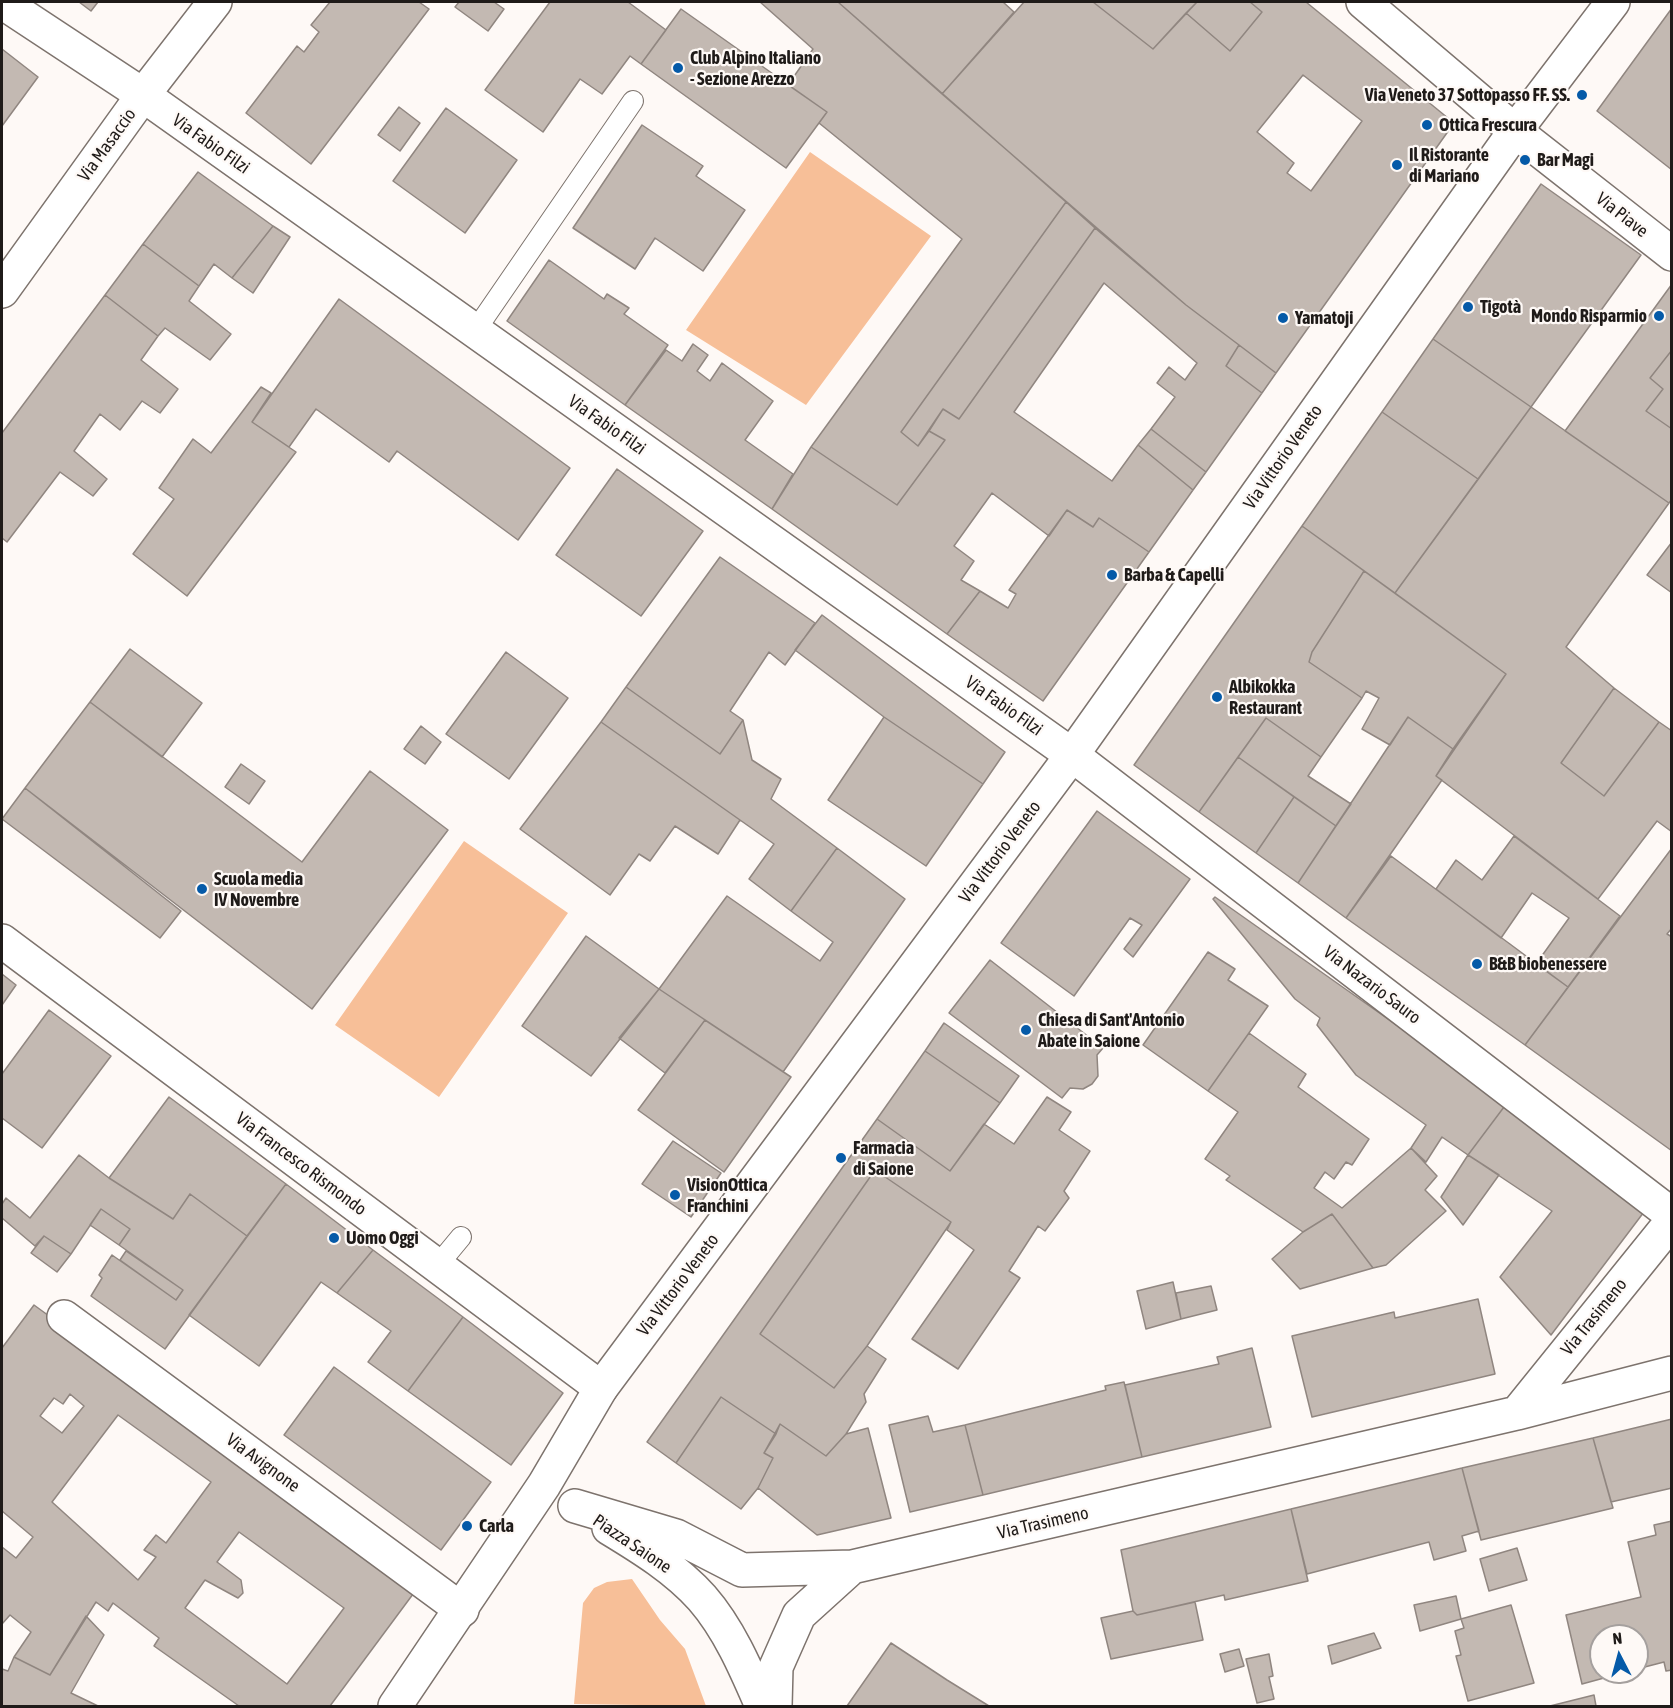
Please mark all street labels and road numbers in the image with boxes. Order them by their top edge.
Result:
street label: Via Masaccio [73,104,141,186]
street label: Via Fabio Filzi [168,110,254,178]
street label: Via Piave [1592,188,1652,242]
street label: Via Fabio Filzi [564,391,650,459]
street label: Via Vittorio Veneto [1239,401,1327,513]
street label: Via Fabio Filzi [961,672,1047,740]
street label: Via Vittorio Veneto [954,797,1046,907]
street label: Via Nazario Sauro [1319,941,1425,1029]
street label: Via Francesco Rismondo [231,1108,371,1220]
street label: Via Vittorio Veneto [632,1230,724,1340]
street label: Via Trasimeno [1556,1274,1632,1360]
street label: Via Avignone [222,1429,304,1497]
street label: Via Trasimeno [995,1502,1091,1544]
street label: Piazza Saione [589,1510,675,1578]

